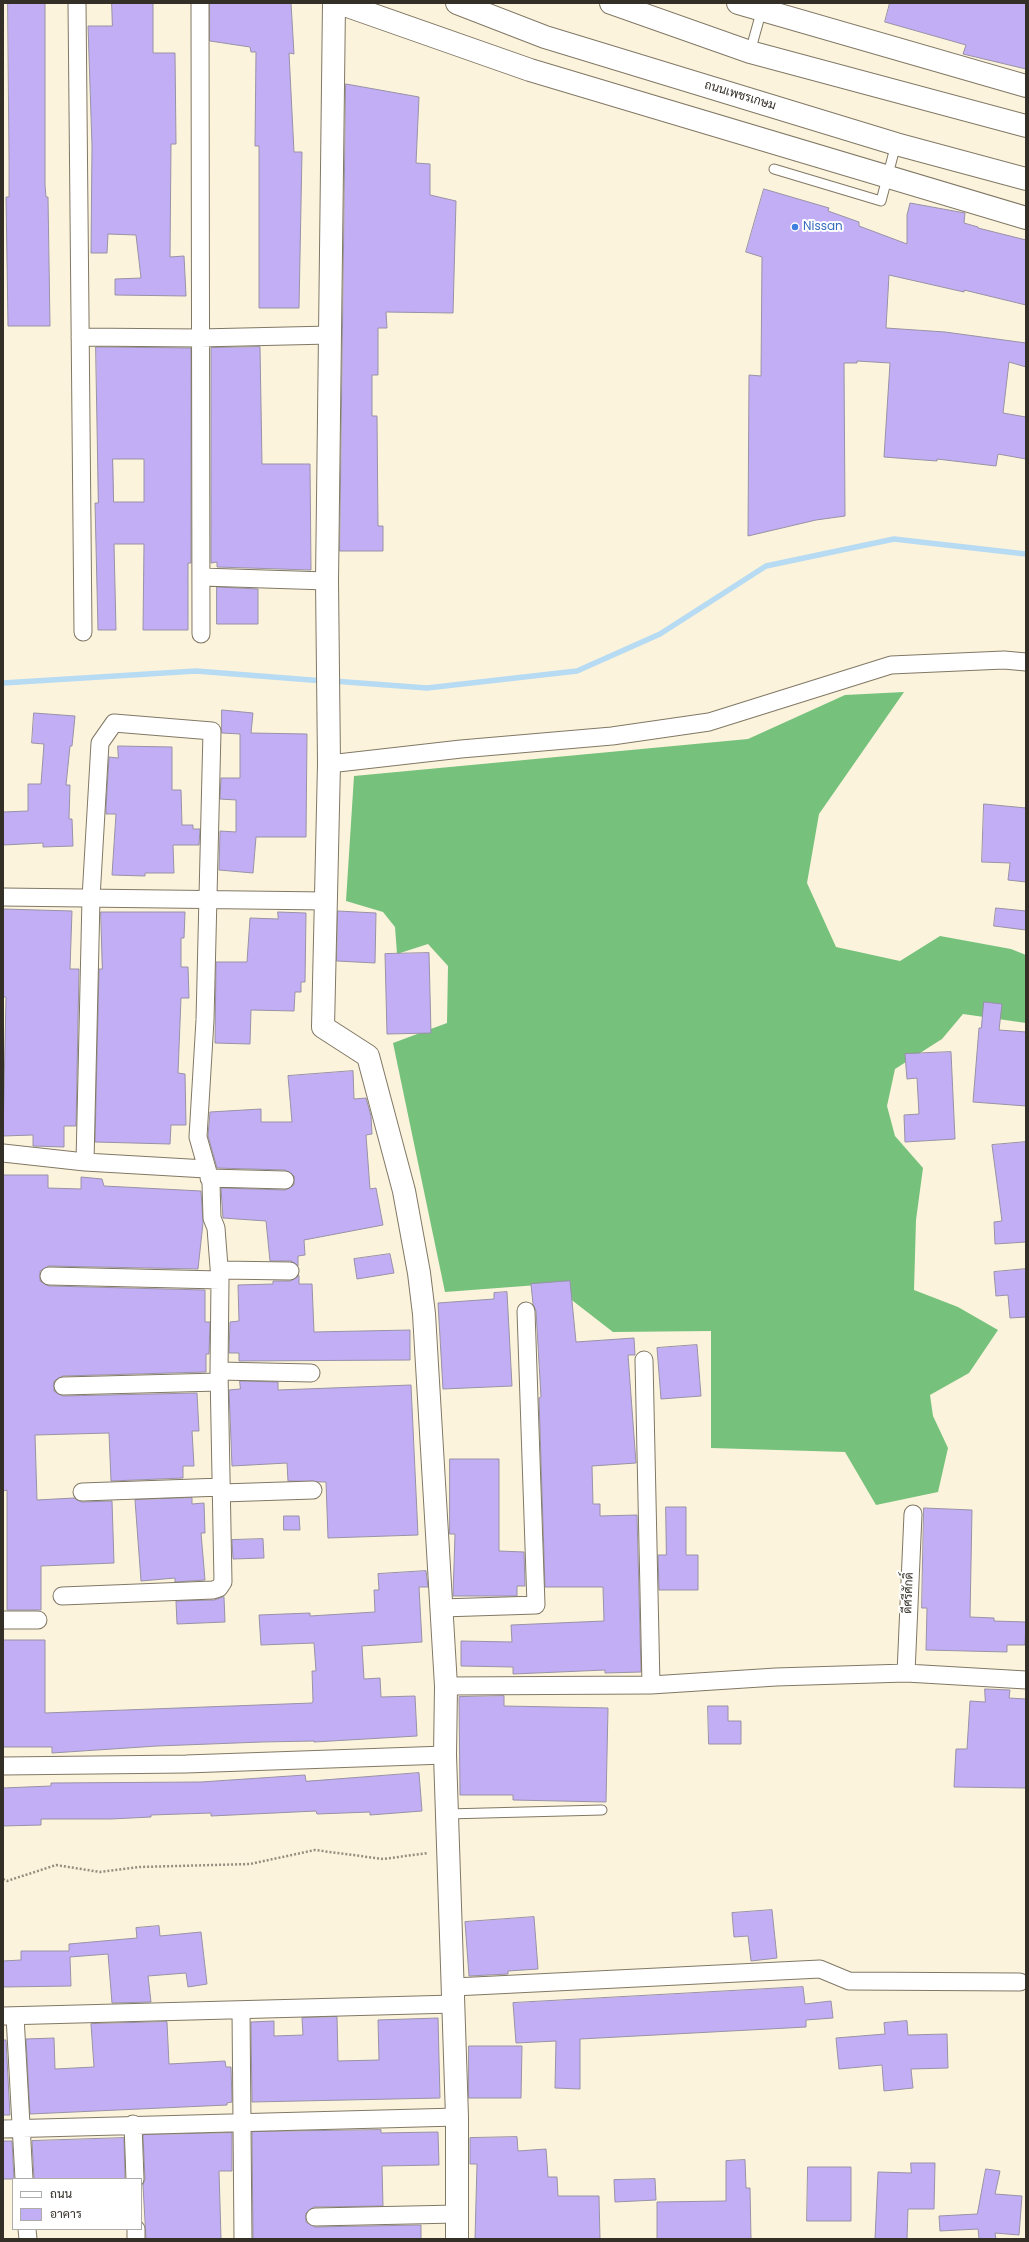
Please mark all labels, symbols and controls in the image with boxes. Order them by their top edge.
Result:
street label: ถนนเพชรเกษม [703,78,777,114]
place label: Nissan [803,220,843,234]
marker: Nissan [790,222,800,232]
street label: ดีศรีศักดิ์ [901,1572,917,1614]
legend [12,2178,142,2230]
text: ถนน [50,2185,72,2202]
text: อาคาร [50,2205,82,2222]

